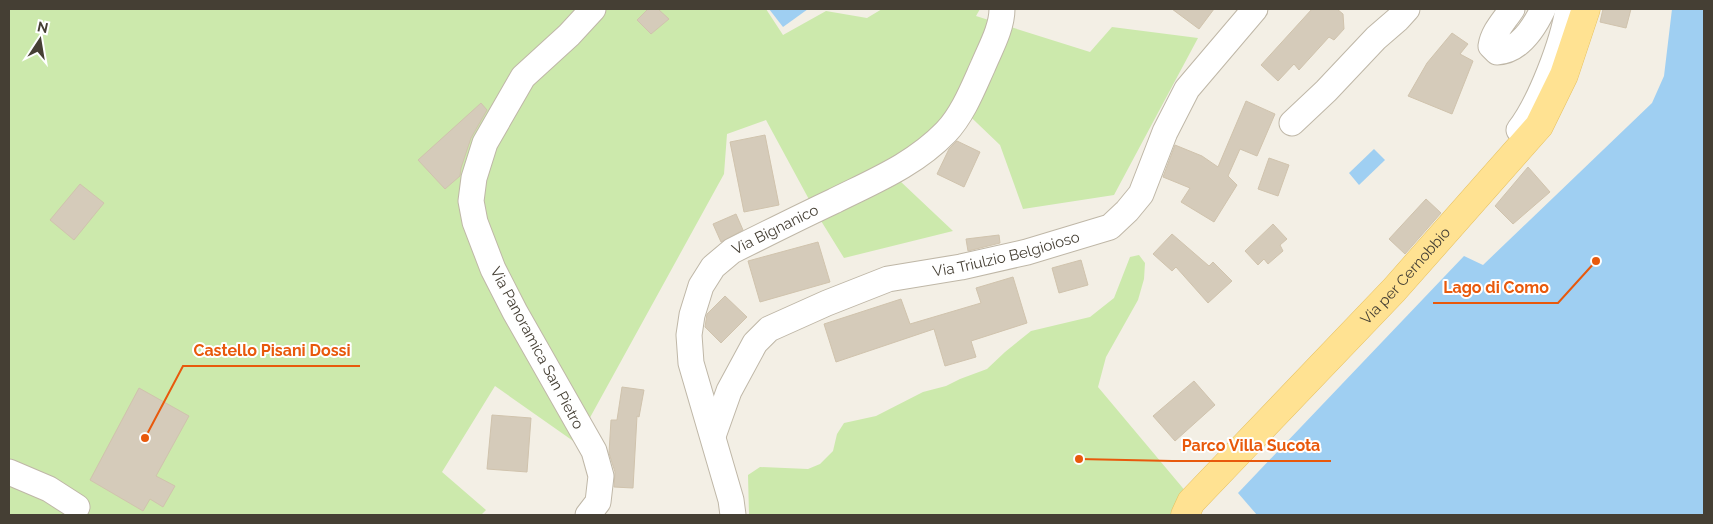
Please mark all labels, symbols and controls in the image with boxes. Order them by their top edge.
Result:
north arrow [15,15,65,65]
text: N [36,18,50,36]
street label: Via Bignanico [729,201,821,259]
street label: Via per Cernobbio [1357,224,1454,328]
street label: Via Triulzio Belgioioso [931,228,1082,281]
street label: Via Panoramica San Pietro [486,264,588,432]
callout: Lago di Como [1433,272,1558,303]
text: Lago di Como [1443,278,1549,297]
callout: Castello Pisani Dossi [183,335,360,366]
text: Castello Pisani Dossi [193,341,351,360]
callout: Parco Villa Sucota [1172,430,1331,461]
text: Parco Villa Sucota [1182,436,1320,455]

